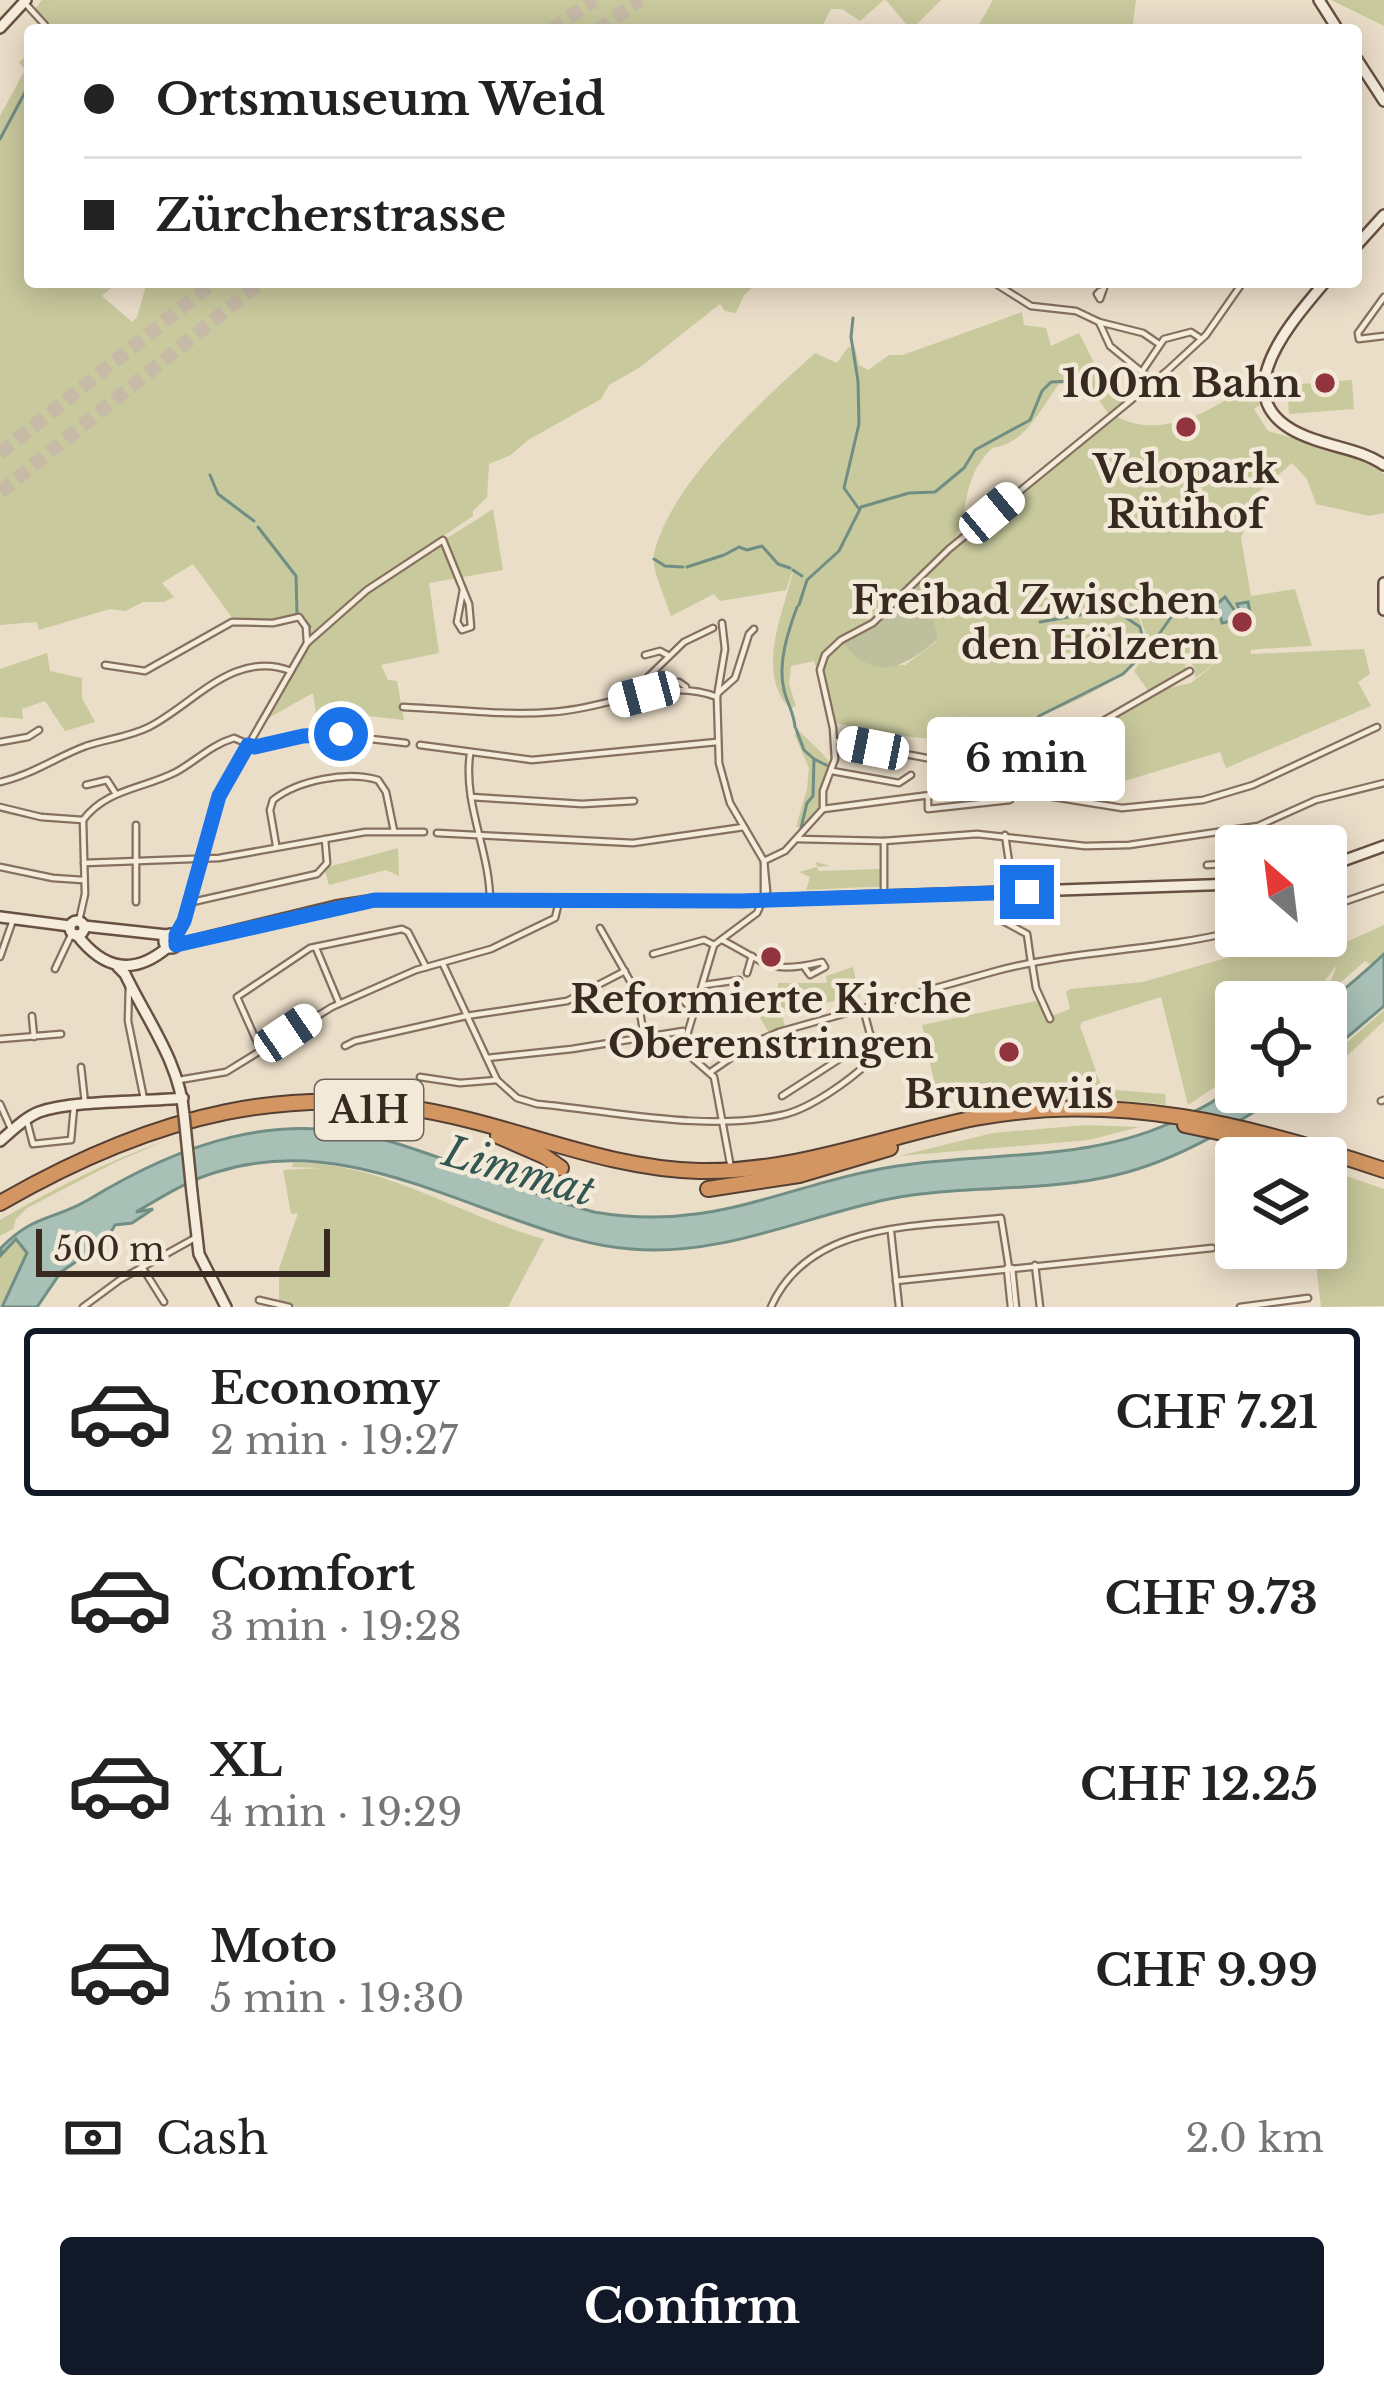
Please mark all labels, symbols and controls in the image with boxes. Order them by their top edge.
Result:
text: Ortsmuseum Weid [156,71,605,127]
text: Zürcherstrasse [156,187,506,243]
place label: 100m Bahn [1062,359,1301,408]
marker: 100m Bahn [1312,370,1338,396]
marker: Velopark Rütihof [1173,414,1199,440]
place label: Velopark Rütihof [1091,445,1280,539]
car [953,476,1031,550]
place label: Freibad Zwischen den Hölzern [851,576,1218,670]
marker: Freibad Zwischen den Hölzern [1229,609,1255,635]
car [605,667,683,721]
route start [314,707,368,761]
callout: 6 min [928,718,1126,802]
car [834,723,912,773]
text: 6 min [965,734,1087,783]
north arrow [1215,825,1347,957]
map controls [1215,825,1347,1269]
route end [1000,865,1054,919]
marker: Reformierte Kirche Oberenstringen [758,944,784,970]
place label: Reformierte Kirche Oberenstringen [570,975,972,1069]
button: locate [1215,981,1347,1113]
car [248,998,328,1068]
marker: Brunewiis [996,1039,1022,1065]
place label: Brunewiis [904,1070,1114,1119]
road number: A1H [315,1080,423,1140]
water label: Limmat [435,1124,601,1218]
button: layers [1215,1137,1347,1269]
scale bar [36,1223,330,1276]
text: 500 m [54,1229,165,1270]
icon: car [66,1358,174,1466]
text: Economy [210,1360,440,1416]
text: CHF 7.21 [1115,1384,1318,1440]
text: 2 min · 19:27 [210,1416,458,1465]
icon: car [66,1544,174,1652]
text: Comfort [210,1546,415,1602]
text: CHF 9.73 [1105,1570,1318,1626]
text: 3 min · 19:28 [210,1602,462,1651]
icon: car [66,1730,174,1838]
text: XL [210,1732,282,1788]
text: CHF 12.25 [1080,1756,1318,1812]
text: 4 min · 19:29 [210,1788,462,1837]
icon: car [66,1916,174,2024]
text: Moto [210,1918,337,1974]
text: CHF 9.99 [1095,1942,1318,1998]
text: 5 min · 19:30 [210,1974,464,2023]
icon: cash [60,2105,126,2171]
text: Cash [156,2110,268,2166]
text: 2.0 km [1186,2114,1324,2163]
button: Confirm [60,2237,1324,2375]

